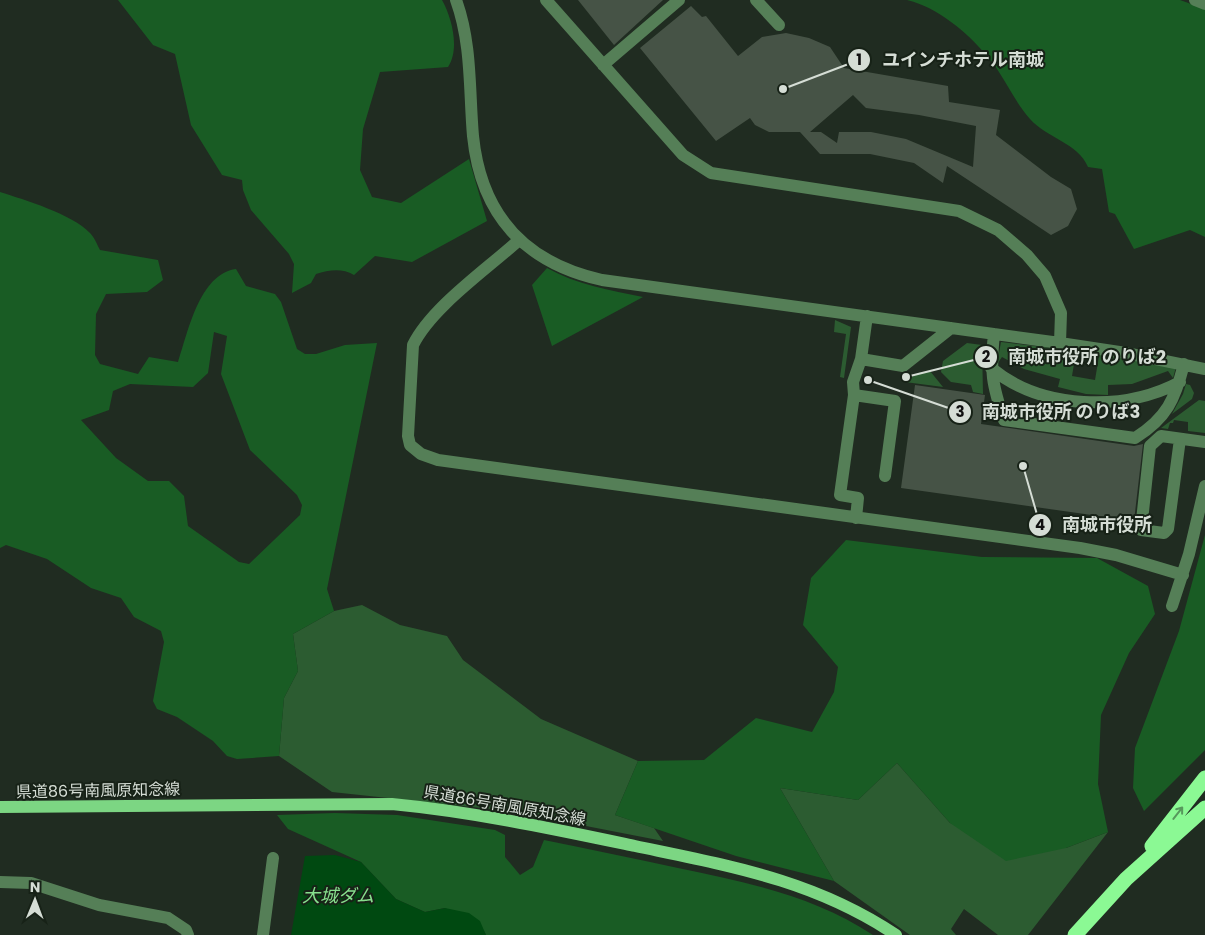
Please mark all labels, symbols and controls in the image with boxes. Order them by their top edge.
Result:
callout: ユインチホテル南城 [847,44,1054,77]
text: ユインチホテル南城 [882,47,1044,72]
text: 1 [856,49,862,70]
callout: 南城市役所 のりば2 [973,340,1177,373]
text: 南城市役所 のりば2 [1008,344,1166,369]
text: 2 [982,346,991,367]
callout: 南城市役所 のりば3 [947,395,1151,428]
text: 南城市役所 のりば3 [982,399,1140,424]
text: 3 [955,401,965,422]
callout: 南城市役所 [1027,508,1162,541]
text: 南城市役所 [1062,512,1152,537]
text: 4 [1035,514,1045,535]
street label: 県道86号南風原知念線 [16,778,180,803]
street label: 県道86号南風原知念線 [422,780,588,831]
one-way arrow [1172,807,1183,820]
north arrow [10,875,60,925]
text: N [30,877,41,897]
water label: 大城ダム [302,883,374,908]

